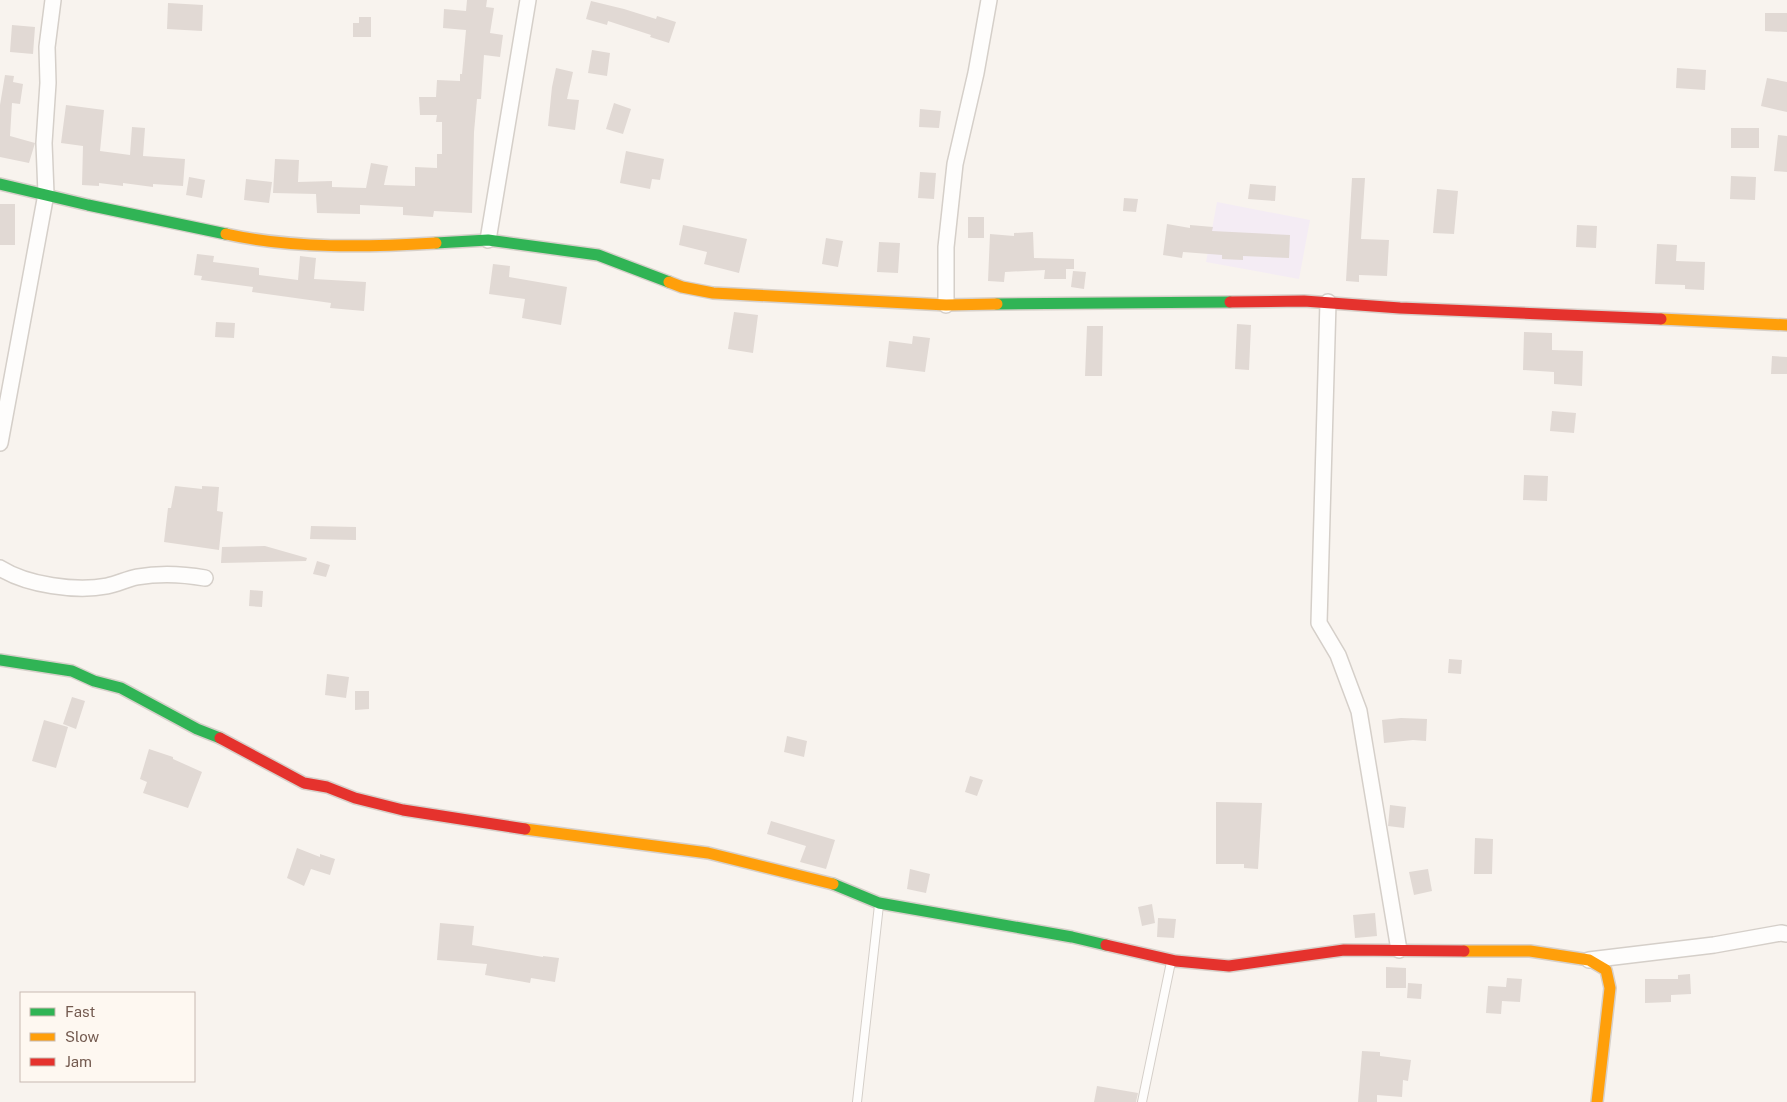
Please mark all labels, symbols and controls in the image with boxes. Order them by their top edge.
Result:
legend [20,992,195,1082]
text: Fast [65,1003,95,1020]
text: Slow [65,1028,100,1045]
text: Jam [65,1053,92,1070]

